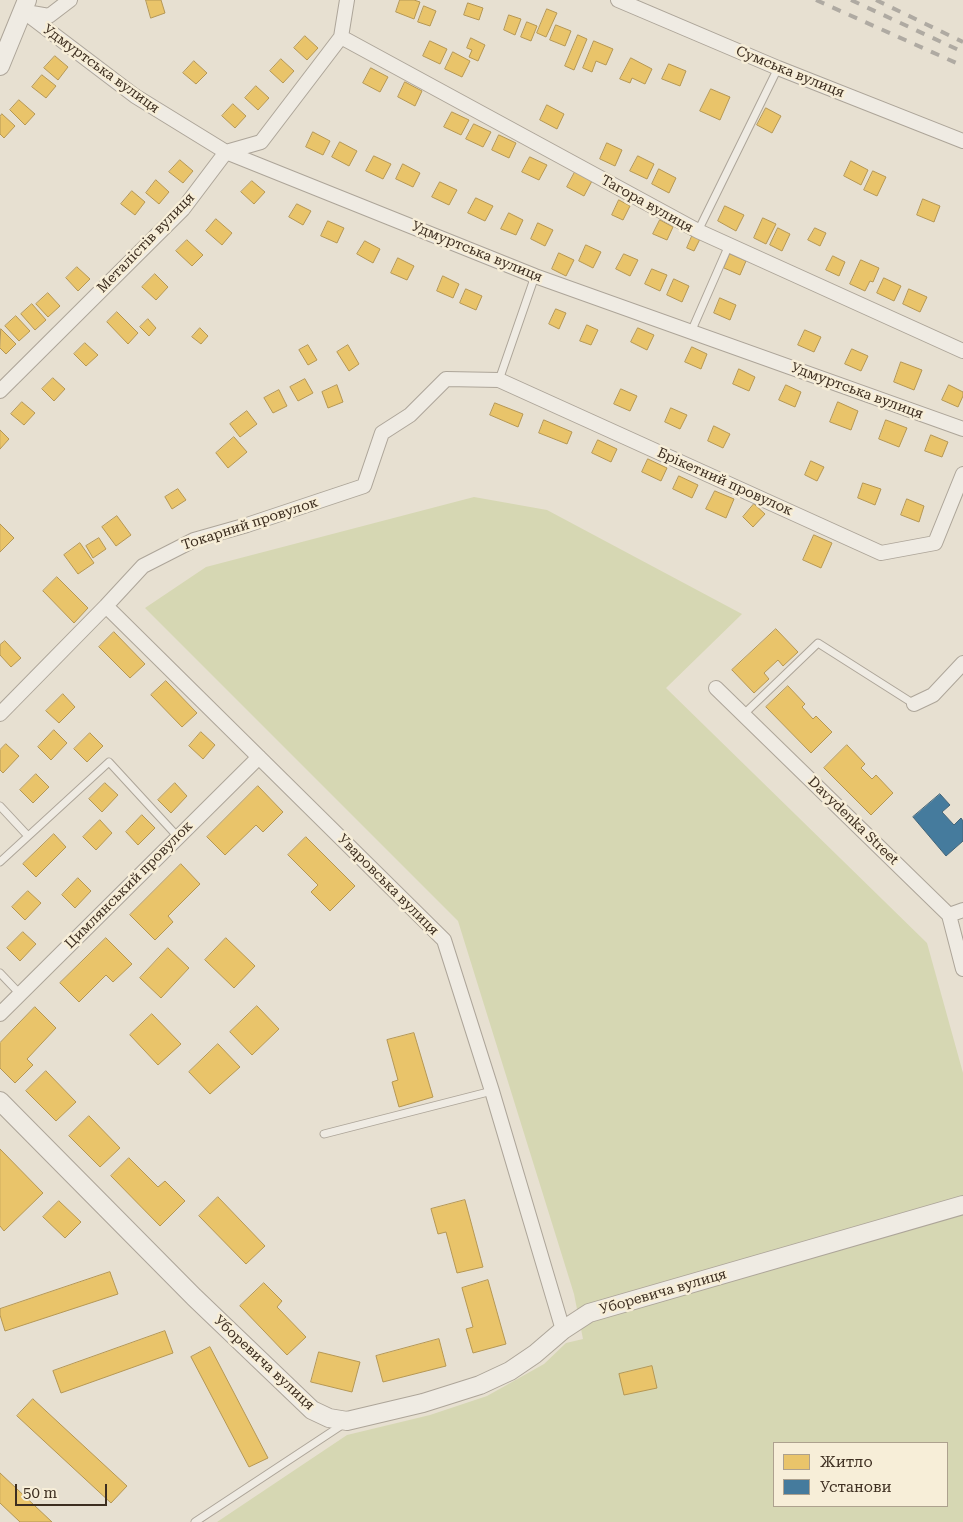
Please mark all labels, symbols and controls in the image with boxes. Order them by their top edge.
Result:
street label: Удмуртська вулиця [40,21,162,117]
street label: Сумська вулиця [733,43,847,101]
street label: Тагора вулиця [598,172,696,236]
street label: Металістів вулиця [94,189,198,297]
street label: Удмуртська вулиця [409,218,545,286]
street label: Удмуртська вулиця [788,359,926,423]
street label: Брiкетний провулок [654,444,796,520]
street label: Токарний провулок [180,494,320,554]
street label: Davydenka Street [804,773,902,869]
street label: Цимлянський провулок [62,818,196,952]
street label: Уваровська вулиця [334,831,442,939]
street label: Уборевича вулиця [598,1266,728,1318]
street label: Уборевича вулиця [210,1312,318,1414]
legend [773,1442,948,1507]
text: Житло [820,1453,873,1471]
scale bar [18,1474,110,1506]
text: Установи [820,1478,892,1496]
text: 50 m [23,1484,57,1502]

